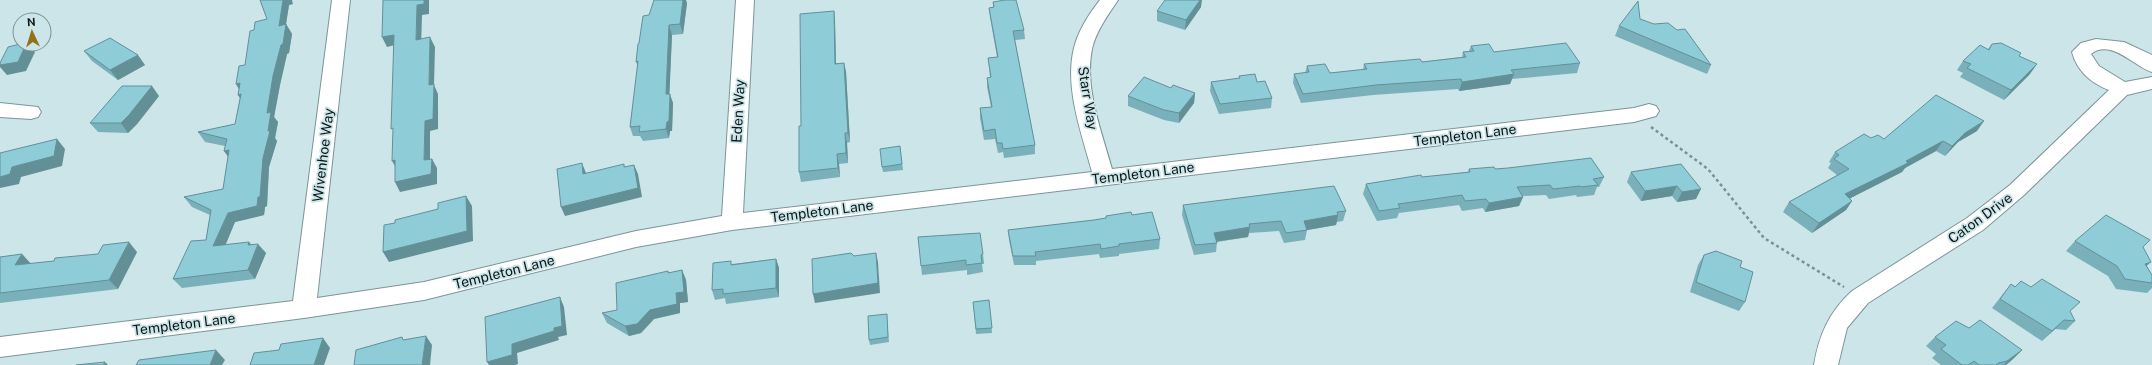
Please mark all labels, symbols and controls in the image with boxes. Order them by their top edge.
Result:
north arrow [12,12,52,52]
text: N [27,16,36,28]
street label: Starr Way [1075,65,1101,131]
street label: Eden Way [728,78,748,143]
street label: Wivenhoe Way [309,107,337,203]
street label: Templeton Lane [1413,121,1517,149]
street label: Templeton Lane [1091,159,1195,187]
street label: Caton Drive [1945,189,2015,247]
street label: Templeton Lane [770,197,874,225]
street label: Templeton Lane [452,252,556,292]
street label: Templeton Lane [132,310,236,338]

